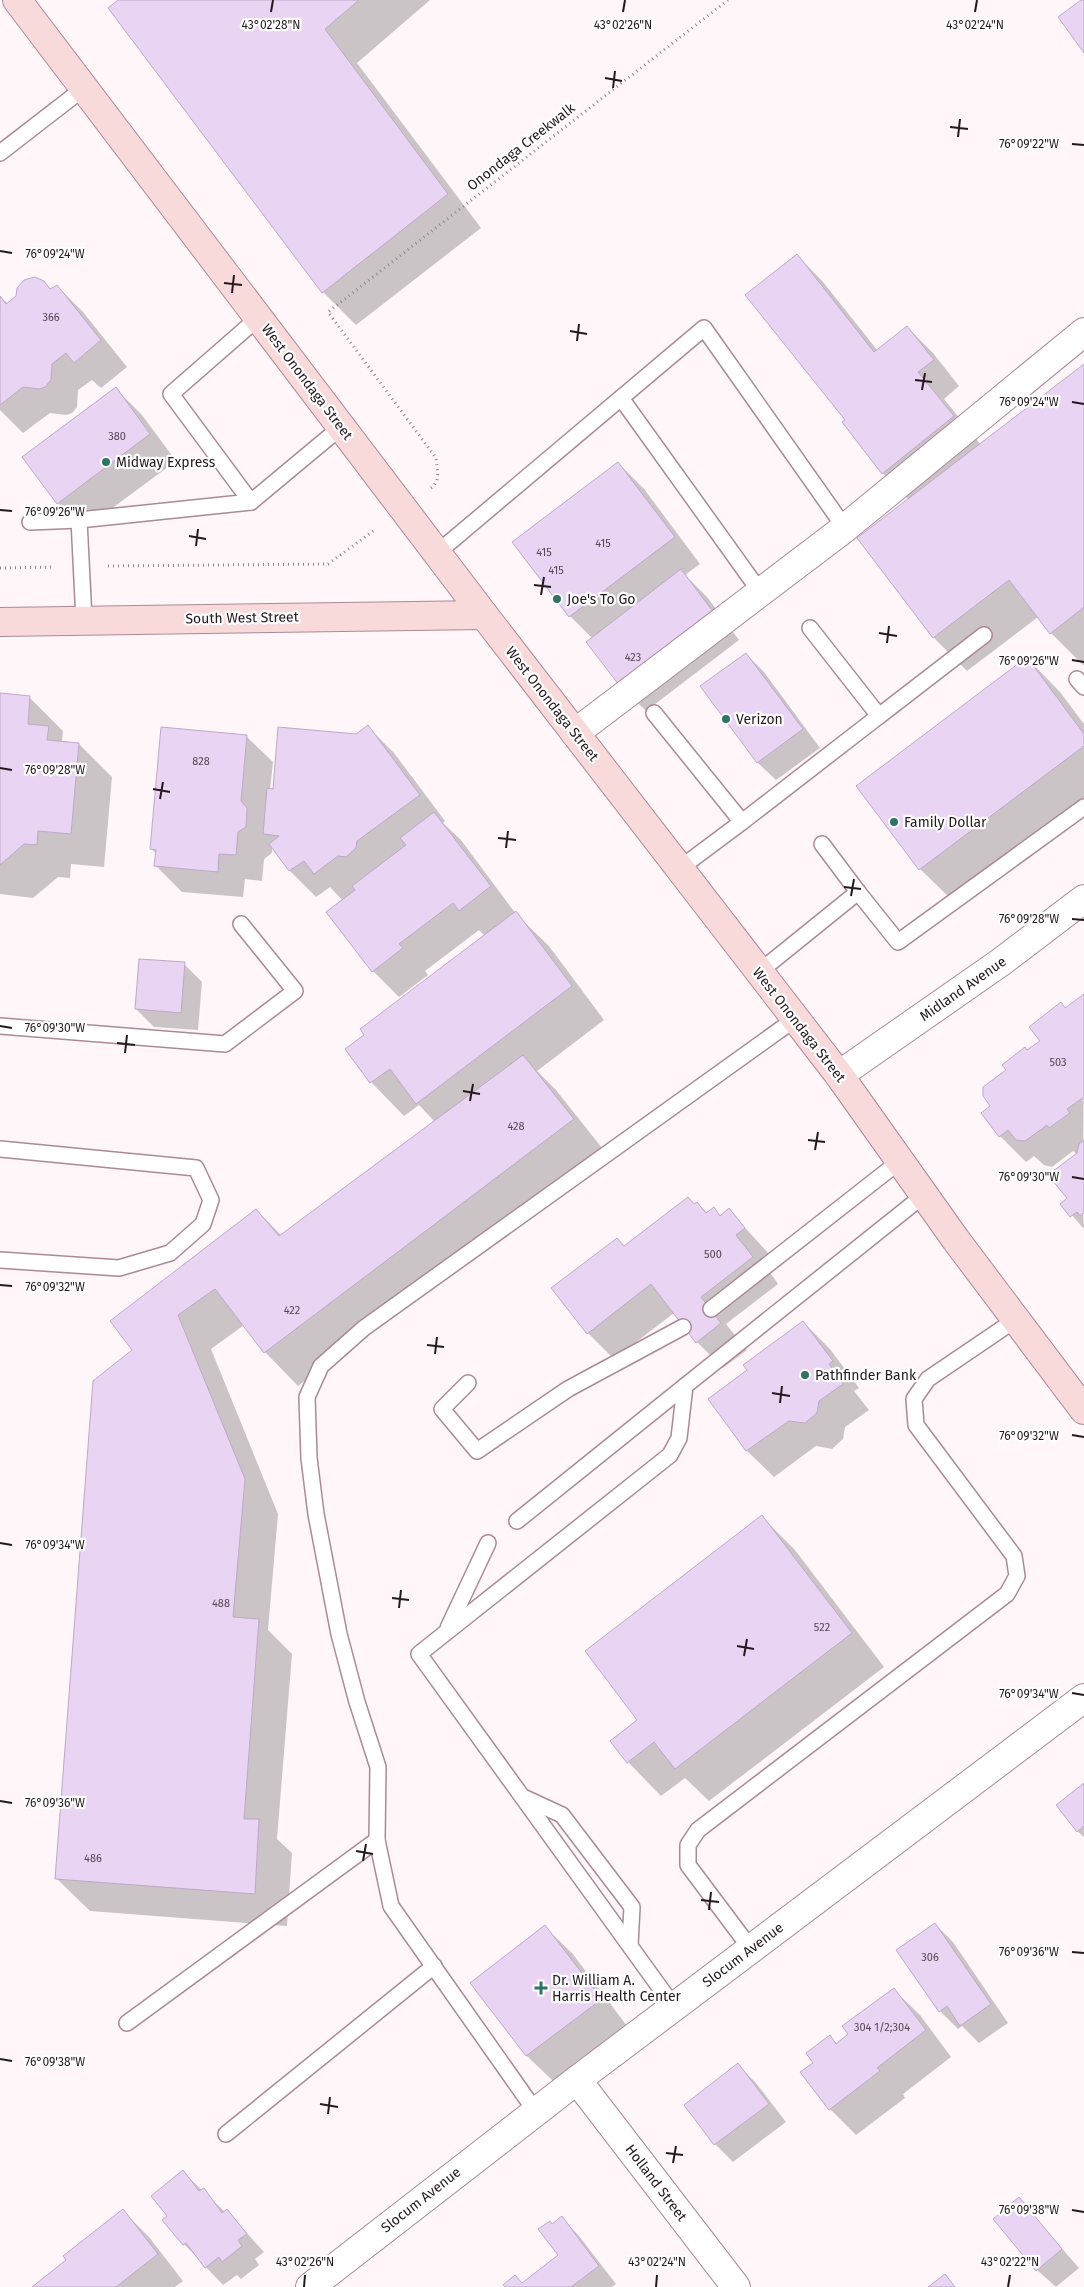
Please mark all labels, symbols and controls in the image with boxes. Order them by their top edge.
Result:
text: 43°02'28"N [242,18,300,32]
text: 43°02'26"N [594,18,652,32]
text: 43°02'24"N [946,18,1004,32]
street label: Onondaga Creekwalk [464,99,579,194]
text: 76°09'22"W [999,137,1059,151]
text: 76°09'24"W [25,247,85,261]
house number: 366 [42,311,60,324]
street label: West Onondaga Street [258,321,357,444]
text: 76°09'24"W [999,395,1059,409]
house number: 380 [108,430,126,443]
place label: Midway Express [116,454,216,471]
marker: Midway Express [100,456,112,468]
text: 76°09'26"W [25,505,85,519]
house number: 415 [595,537,611,550]
house number: 415 [536,546,552,559]
house number: 415 [548,564,564,577]
place label: Joe's To Go [567,591,635,608]
marker: Joe's To Go [551,593,563,605]
street label: South West Street [185,608,300,627]
street label: West Onondaga Street [502,643,603,765]
house number: 423 [625,651,641,664]
text: 76°09'26"W [999,654,1059,668]
place label: Verizon [736,711,783,728]
marker: Verizon [720,713,732,725]
house number: 828 [192,755,210,768]
text: 76°09'28"W [25,763,85,777]
place label: Family Dollar [904,814,987,831]
marker: Family Dollar [888,816,900,828]
text: 76°09'28"W [999,912,1059,926]
street label: Midland Avenue [917,953,1009,1025]
street label: West Onondaga Street [749,964,850,1086]
text: 76°09'30"W [25,1021,85,1035]
house number: 503 [1049,1056,1067,1069]
house number: 428 [507,1120,525,1133]
text: 76°09'30"W [999,1170,1059,1184]
house number: 500 [704,1248,722,1261]
text: 76°09'32"W [25,1280,85,1294]
house number: 422 [284,1304,300,1317]
place label: Pathfinder Bank [815,1367,917,1384]
marker: Pathfinder Bank [799,1369,811,1381]
text: 76°09'32"W [999,1429,1059,1443]
text: 76°09'34"W [25,1538,85,1552]
house number: 488 [212,1597,230,1610]
house number: 522 [814,1621,830,1634]
text: 76°09'34"W [999,1687,1059,1701]
text: 76°09'36"W [25,1796,85,1810]
house number: 486 [84,1852,102,1865]
street label: Slocum Avenue [699,1919,787,1991]
text: 76°09'36"W [999,1945,1059,1959]
house number: 306 [921,1951,939,1964]
place label: Dr. William A. Harris Health Center [552,1972,682,2005]
marker: Dr. William A. Harris Health Center [534,1981,548,1995]
house number: 304 1/2;304 [854,2021,910,2034]
text: 76°09'38"W [25,2055,85,2069]
street label: Holland Street [622,2141,691,2225]
street label: Slocum Avenue [378,2164,464,2236]
text: 76°09'38"W [999,2203,1059,2217]
text: 43°02'26"N [276,2255,334,2269]
text: 43°02'24"N [628,2255,686,2269]
text: 43°02'22"N [981,2255,1039,2269]

